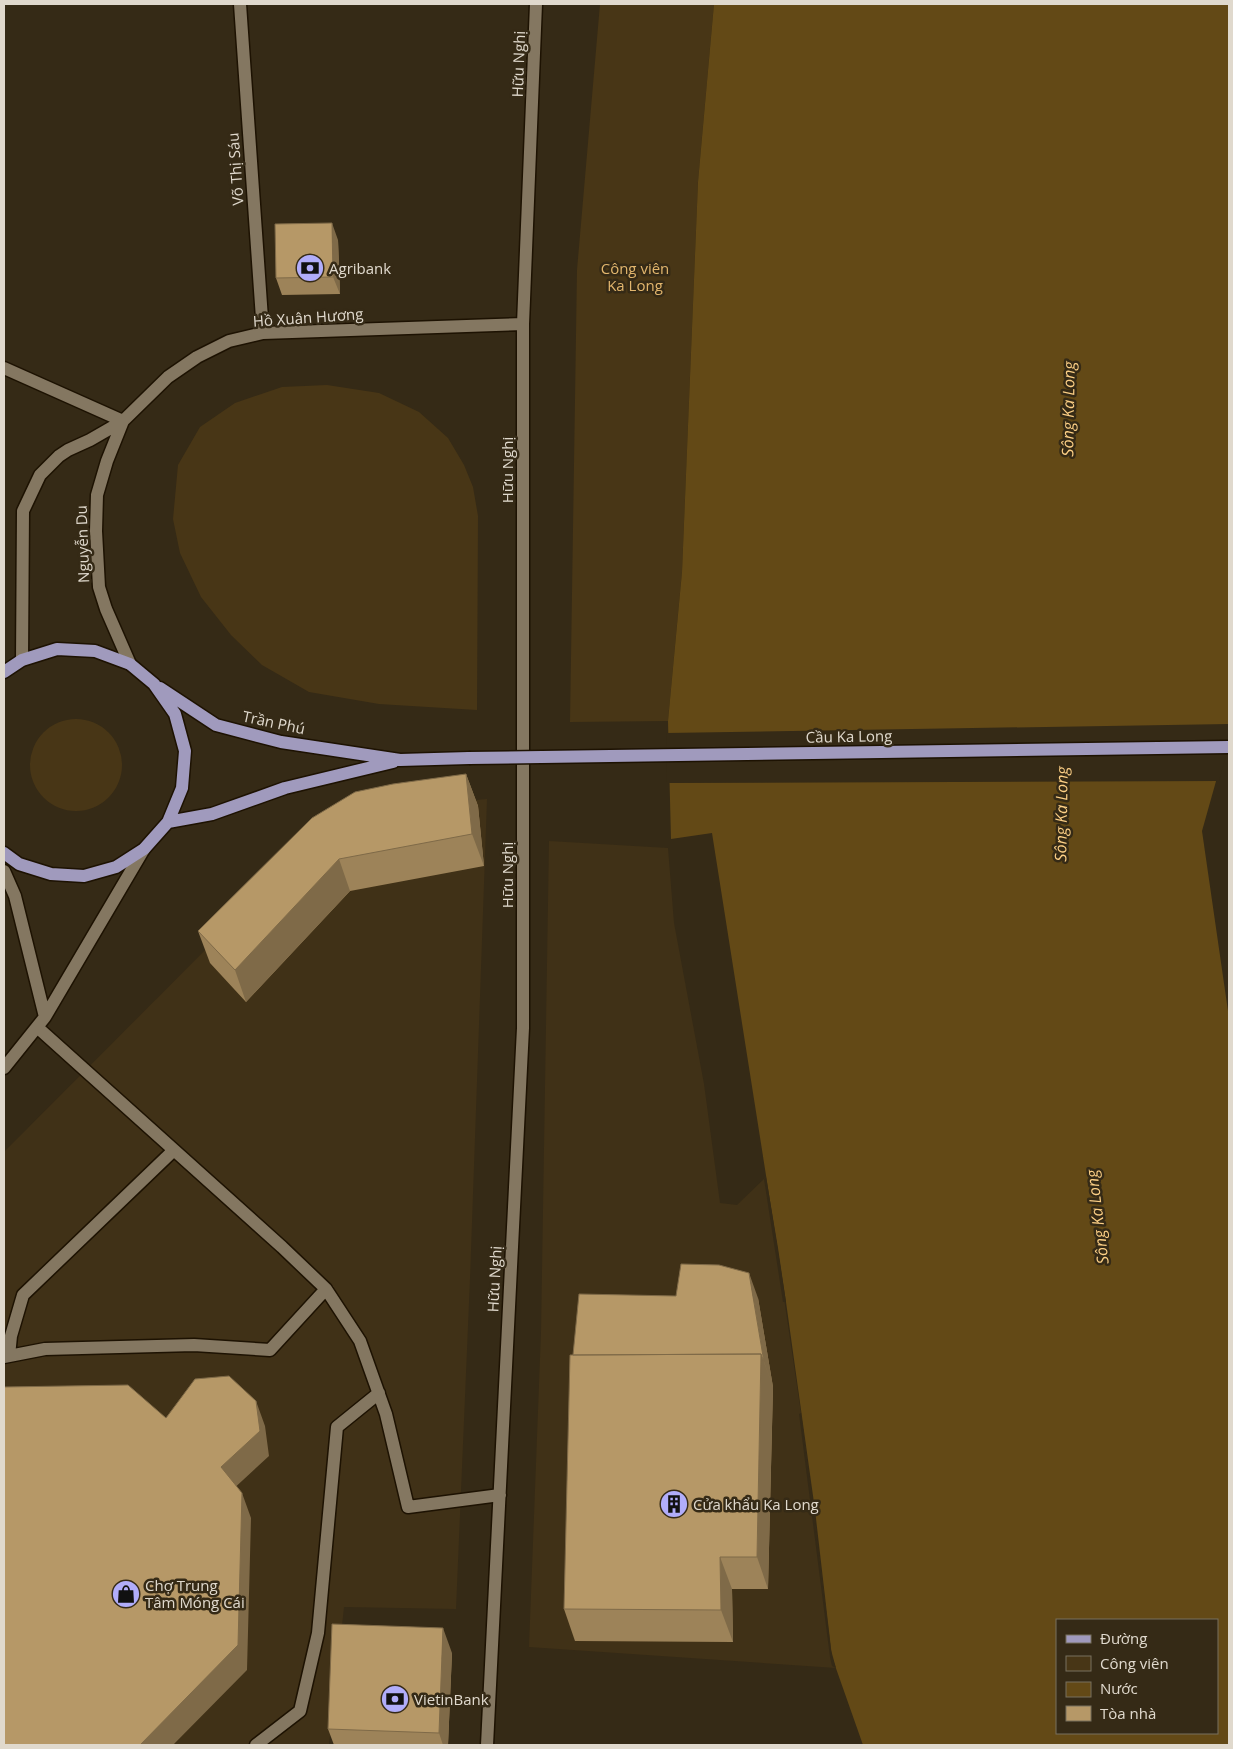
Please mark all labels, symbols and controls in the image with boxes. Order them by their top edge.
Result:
street label: Hữu Nghị [507,30,529,98]
street label: Võ Thị Sáu [222,132,248,206]
bank icon: Agribank [295,253,325,283]
place label: Agribank [329,258,391,278]
park label: Công viên Ka Long [601,258,669,295]
street label: Hồ Xuân Hương [252,303,364,331]
water label: Sông Ka Long [1056,361,1080,457]
street label: Hữu Nghị [497,437,517,503]
street label: Nguyễn Du [71,505,93,583]
street label: Trần Phú [241,706,307,738]
street label: Cầu Ka Long [806,725,892,747]
water label: Sông Ka Long [1049,766,1073,862]
street label: Hữu Nghị [497,842,517,908]
water label: Sông Ka Long [1080,1168,1114,1266]
street label: Hữu Nghị [482,1245,506,1313]
building icon: Cửa khẩu Ka Long [659,1489,689,1519]
place label: Cửa khẩu Ka Long [693,1494,819,1514]
place label: Chợ Trung Tâm Móng Cái [145,1575,245,1612]
shop icon: Chợ Trung Tâm Móng Cái [111,1579,141,1609]
legend [1056,1619,1218,1734]
text: Đường [1100,1628,1147,1648]
text: Công viên [1100,1653,1169,1673]
text: Nước [1100,1678,1138,1698]
bank icon: VietinBank [380,1684,410,1714]
place label: VietinBank [414,1689,489,1709]
text: Tòa nhà [1100,1703,1156,1723]

